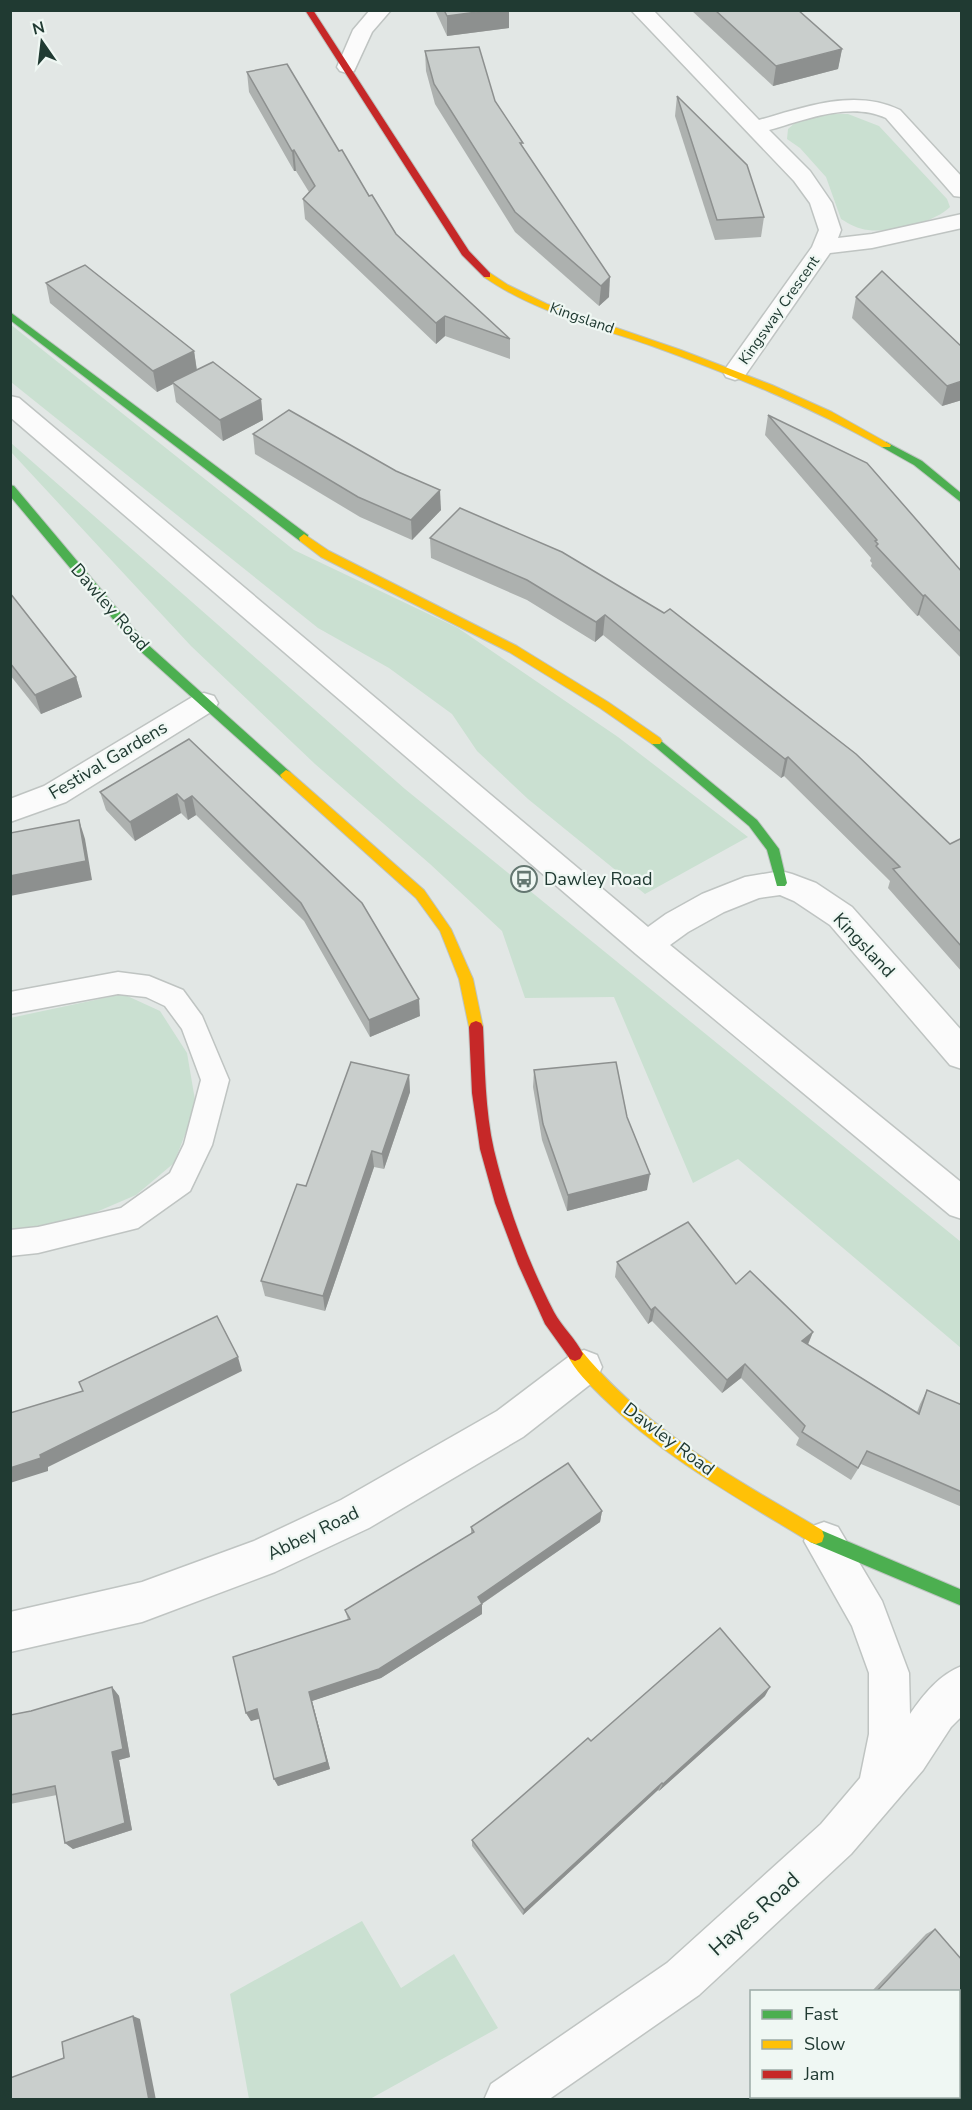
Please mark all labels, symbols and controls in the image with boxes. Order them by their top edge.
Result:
north arrow [12,12,72,72]
text: N [30,16,47,41]
street label: Kingsway Crescent [734,251,824,368]
street label: Kingsland [547,298,617,338]
street label: Dawley Road [65,558,155,656]
street label: Festival Gardens [44,715,172,805]
bus stop icon: Dawley Road [509,864,539,894]
place label: Dawley Road [544,867,652,891]
street label: Kingsland [828,907,900,983]
street label: Dawley Road [618,1397,720,1481]
street label: Abbey Road [263,1500,363,1566]
street label: Hayes Road [703,1866,805,1962]
legend [750,1990,960,2098]
text: Fast [804,2002,839,2026]
text: Slow [804,2032,845,2056]
text: Jam [803,2062,835,2086]

